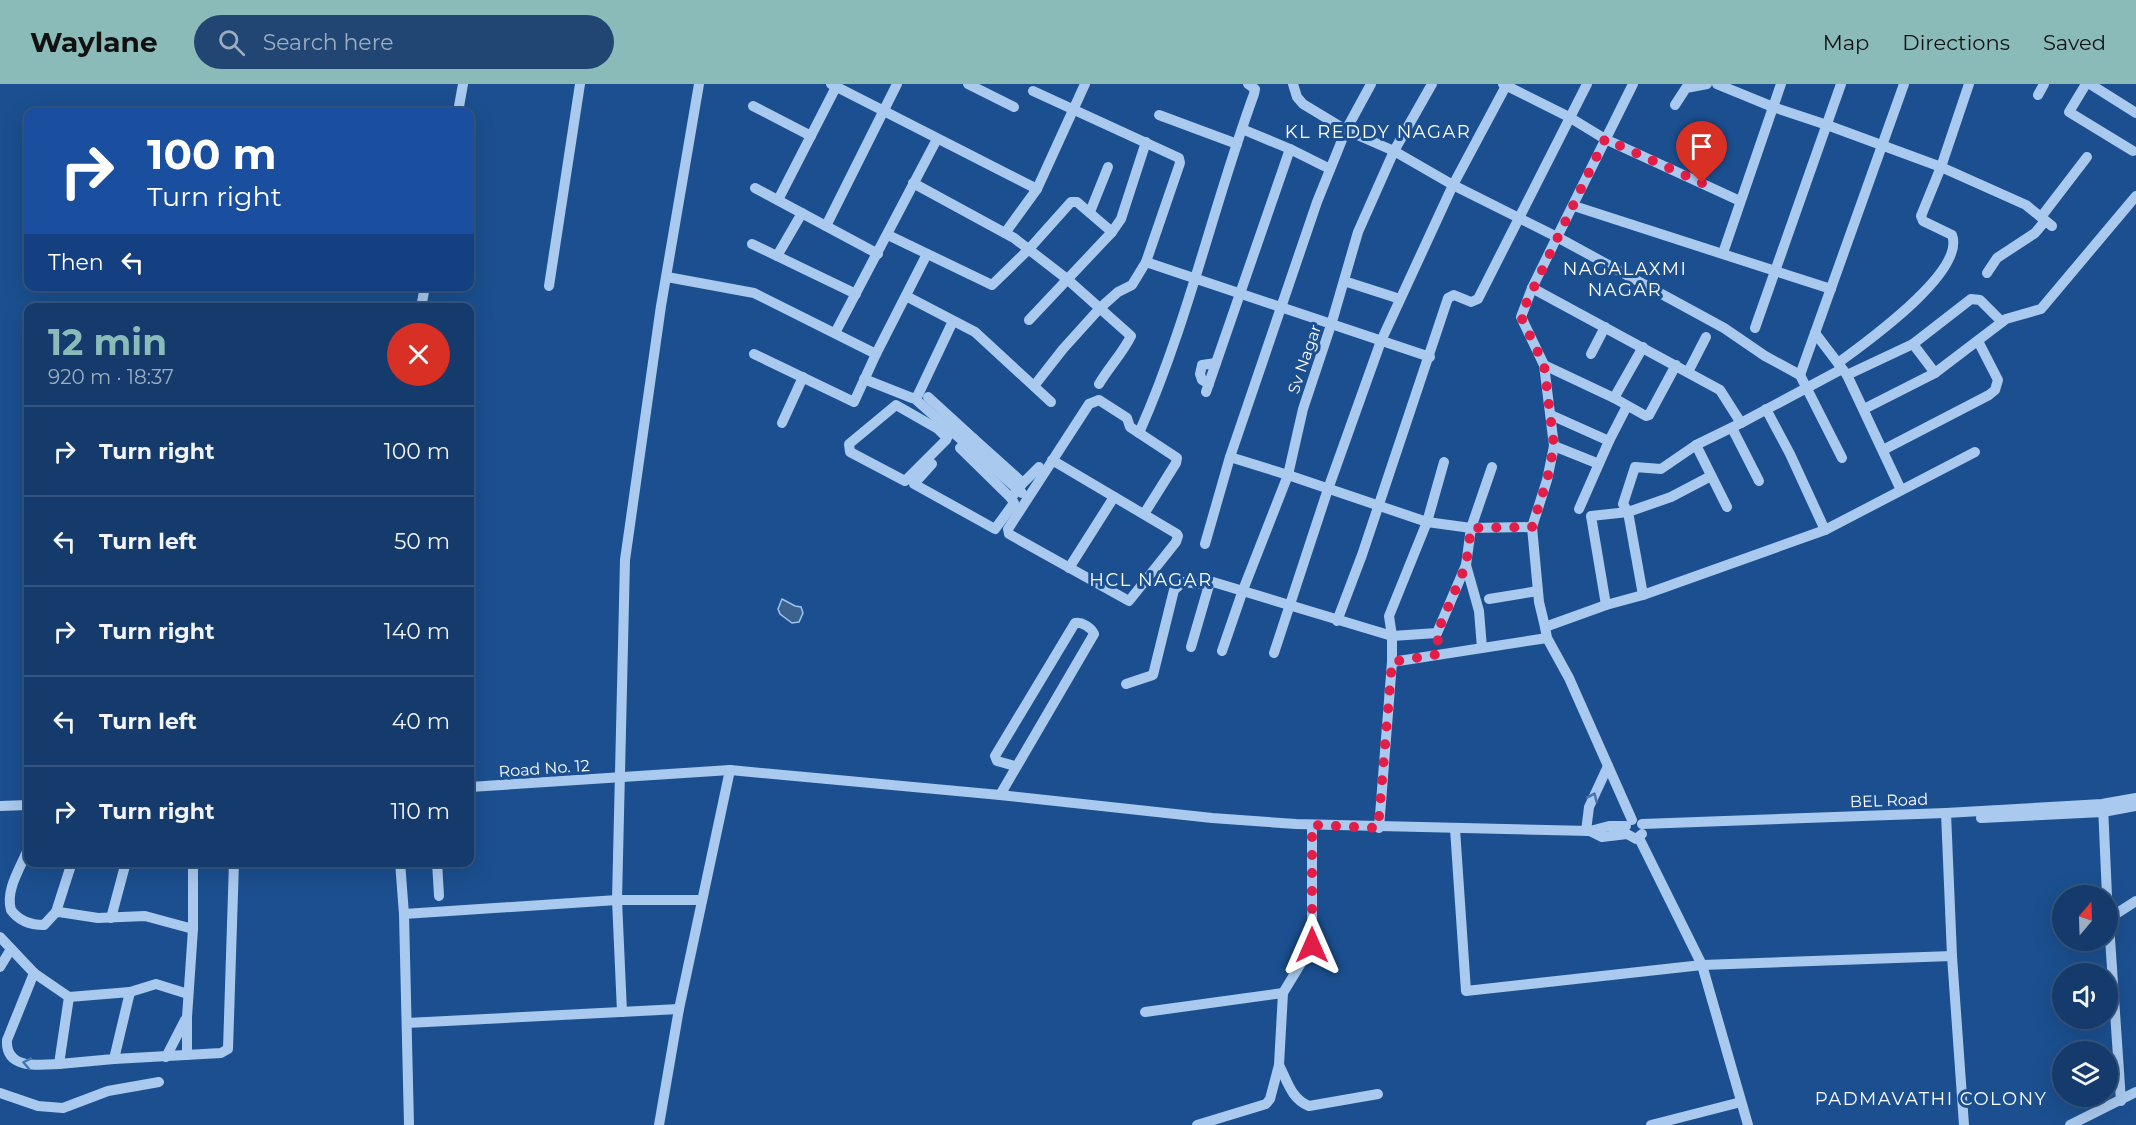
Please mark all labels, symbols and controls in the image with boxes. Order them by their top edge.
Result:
search box [194,15,614,69]
text: Waylane [30,25,158,59]
icon: search [215,26,248,59]
text: Search here [263,29,393,56]
text: Map [1823,30,1869,55]
text: Directions [1902,30,2010,55]
text: Saved [2043,30,2106,55]
district label: KL REDDY NAGAR [1285,121,1471,143]
pin [1676,121,1727,183]
text: 100 m [147,128,276,180]
icon: arrive [1685,130,1718,163]
icon: right [48,132,126,210]
text: Turn right [147,180,282,213]
icon: left [116,246,149,279]
text: Then [48,249,104,276]
district label: NAGALAXMI NAGAR [1563,258,1687,301]
text: 12 min [48,320,167,364]
street label: Sv Nagar [1284,322,1325,396]
button: close [387,323,450,386]
text: 920 m · 18:37 [48,365,174,389]
icon: right [48,435,81,468]
text: Turn right [99,438,214,465]
text: 100 m [384,438,450,465]
icon: left [48,525,81,558]
text: Turn left [99,528,197,555]
text: 50 m [394,528,450,555]
district label: HCL NAGAR [1089,569,1213,591]
icon: right [48,615,81,648]
text: Turn right [99,618,214,645]
text: 140 m [384,618,450,645]
icon: left [48,705,81,738]
text: Turn left [99,708,197,735]
text: 40 m [392,708,450,735]
street label: Road No. 12 [498,756,590,781]
street label: BEL Road [1850,790,1928,811]
one-way arrow [1586,793,1598,804]
icon: right [48,795,81,828]
text: Turn right [99,798,214,825]
text: 110 m [390,798,450,825]
north arrow [2052,885,2118,951]
map controls [2052,885,2118,1107]
position arrow [1280,913,1344,977]
button: sound [2052,963,2118,1029]
button: layers [2052,1041,2118,1107]
one-way arrow [22,1057,32,1070]
district label: PADMAVATHI COLONY [1815,1088,2047,1110]

